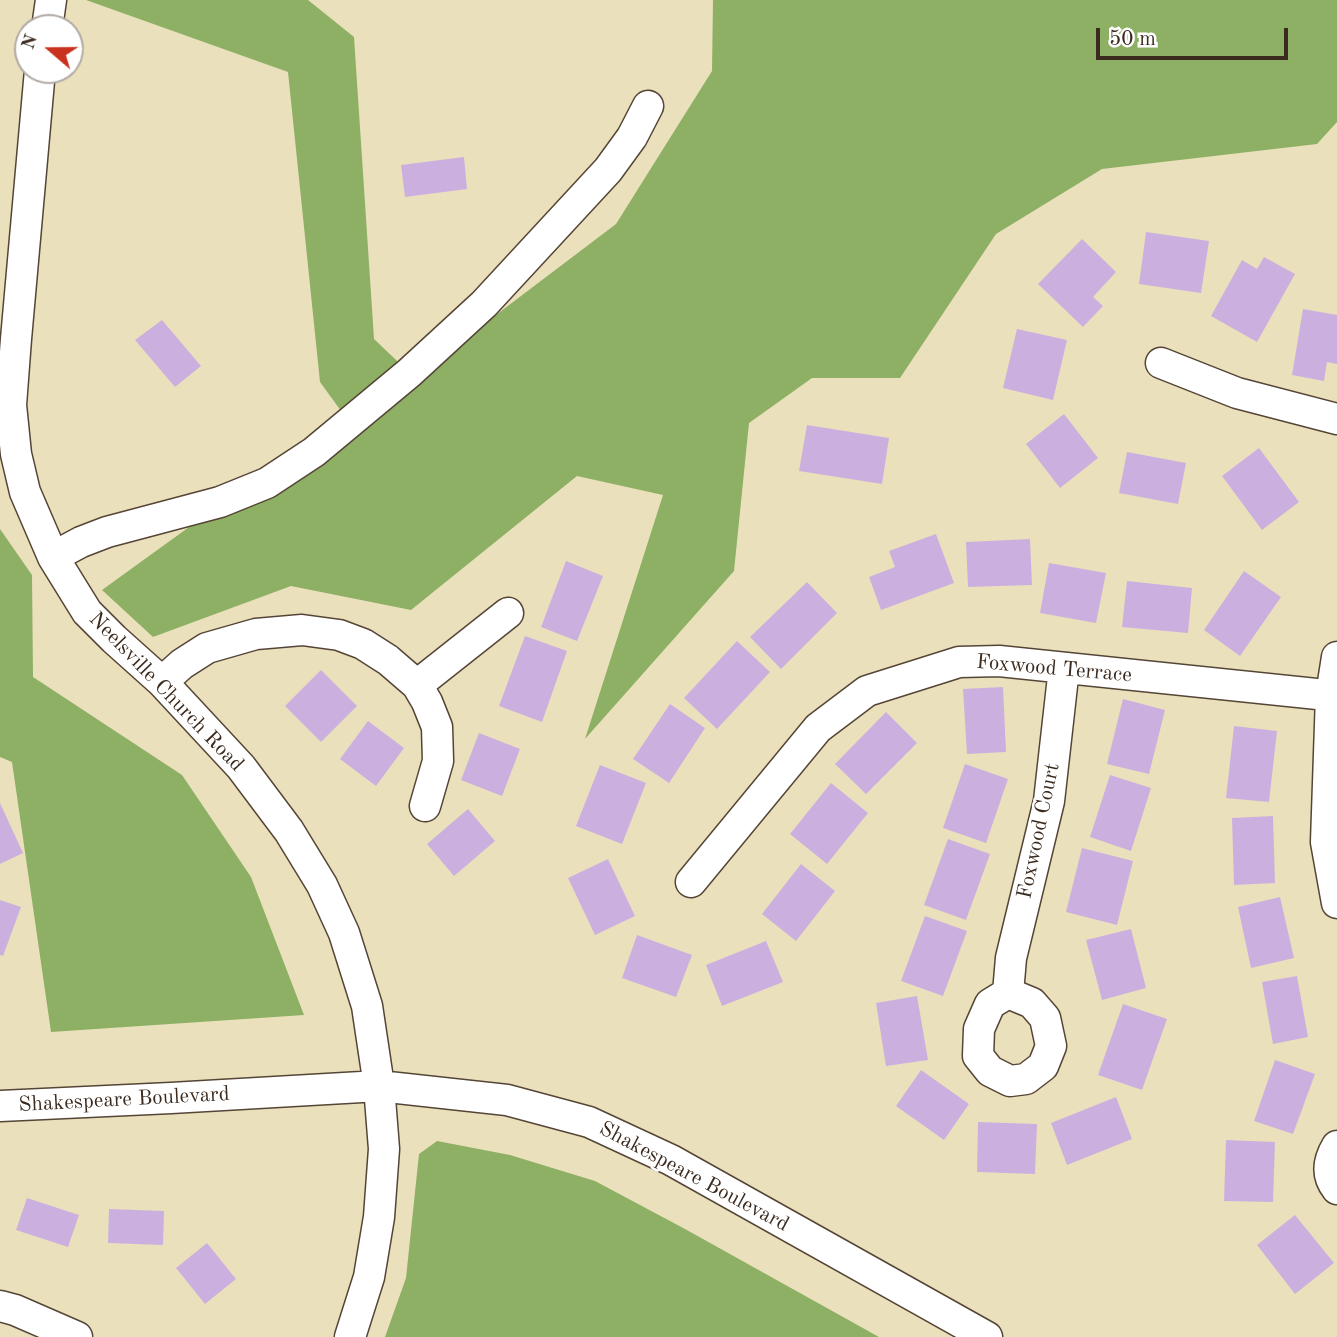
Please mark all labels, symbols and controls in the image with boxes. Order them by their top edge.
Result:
north arrow [14,14,84,84]
scale bar [1099,14,1292,58]
text: 50 m [1109,29,1156,50]
text: N [19,32,42,52]
street label: Neelsville Church Road [83,607,249,777]
street label: Foxwood Terrace [975,650,1133,688]
street label: Foxwood Court [1012,761,1066,901]
street label: Shakespeare Boulevard [18,1082,230,1118]
street label: Shakespeare Boulevard [595,1116,793,1238]

